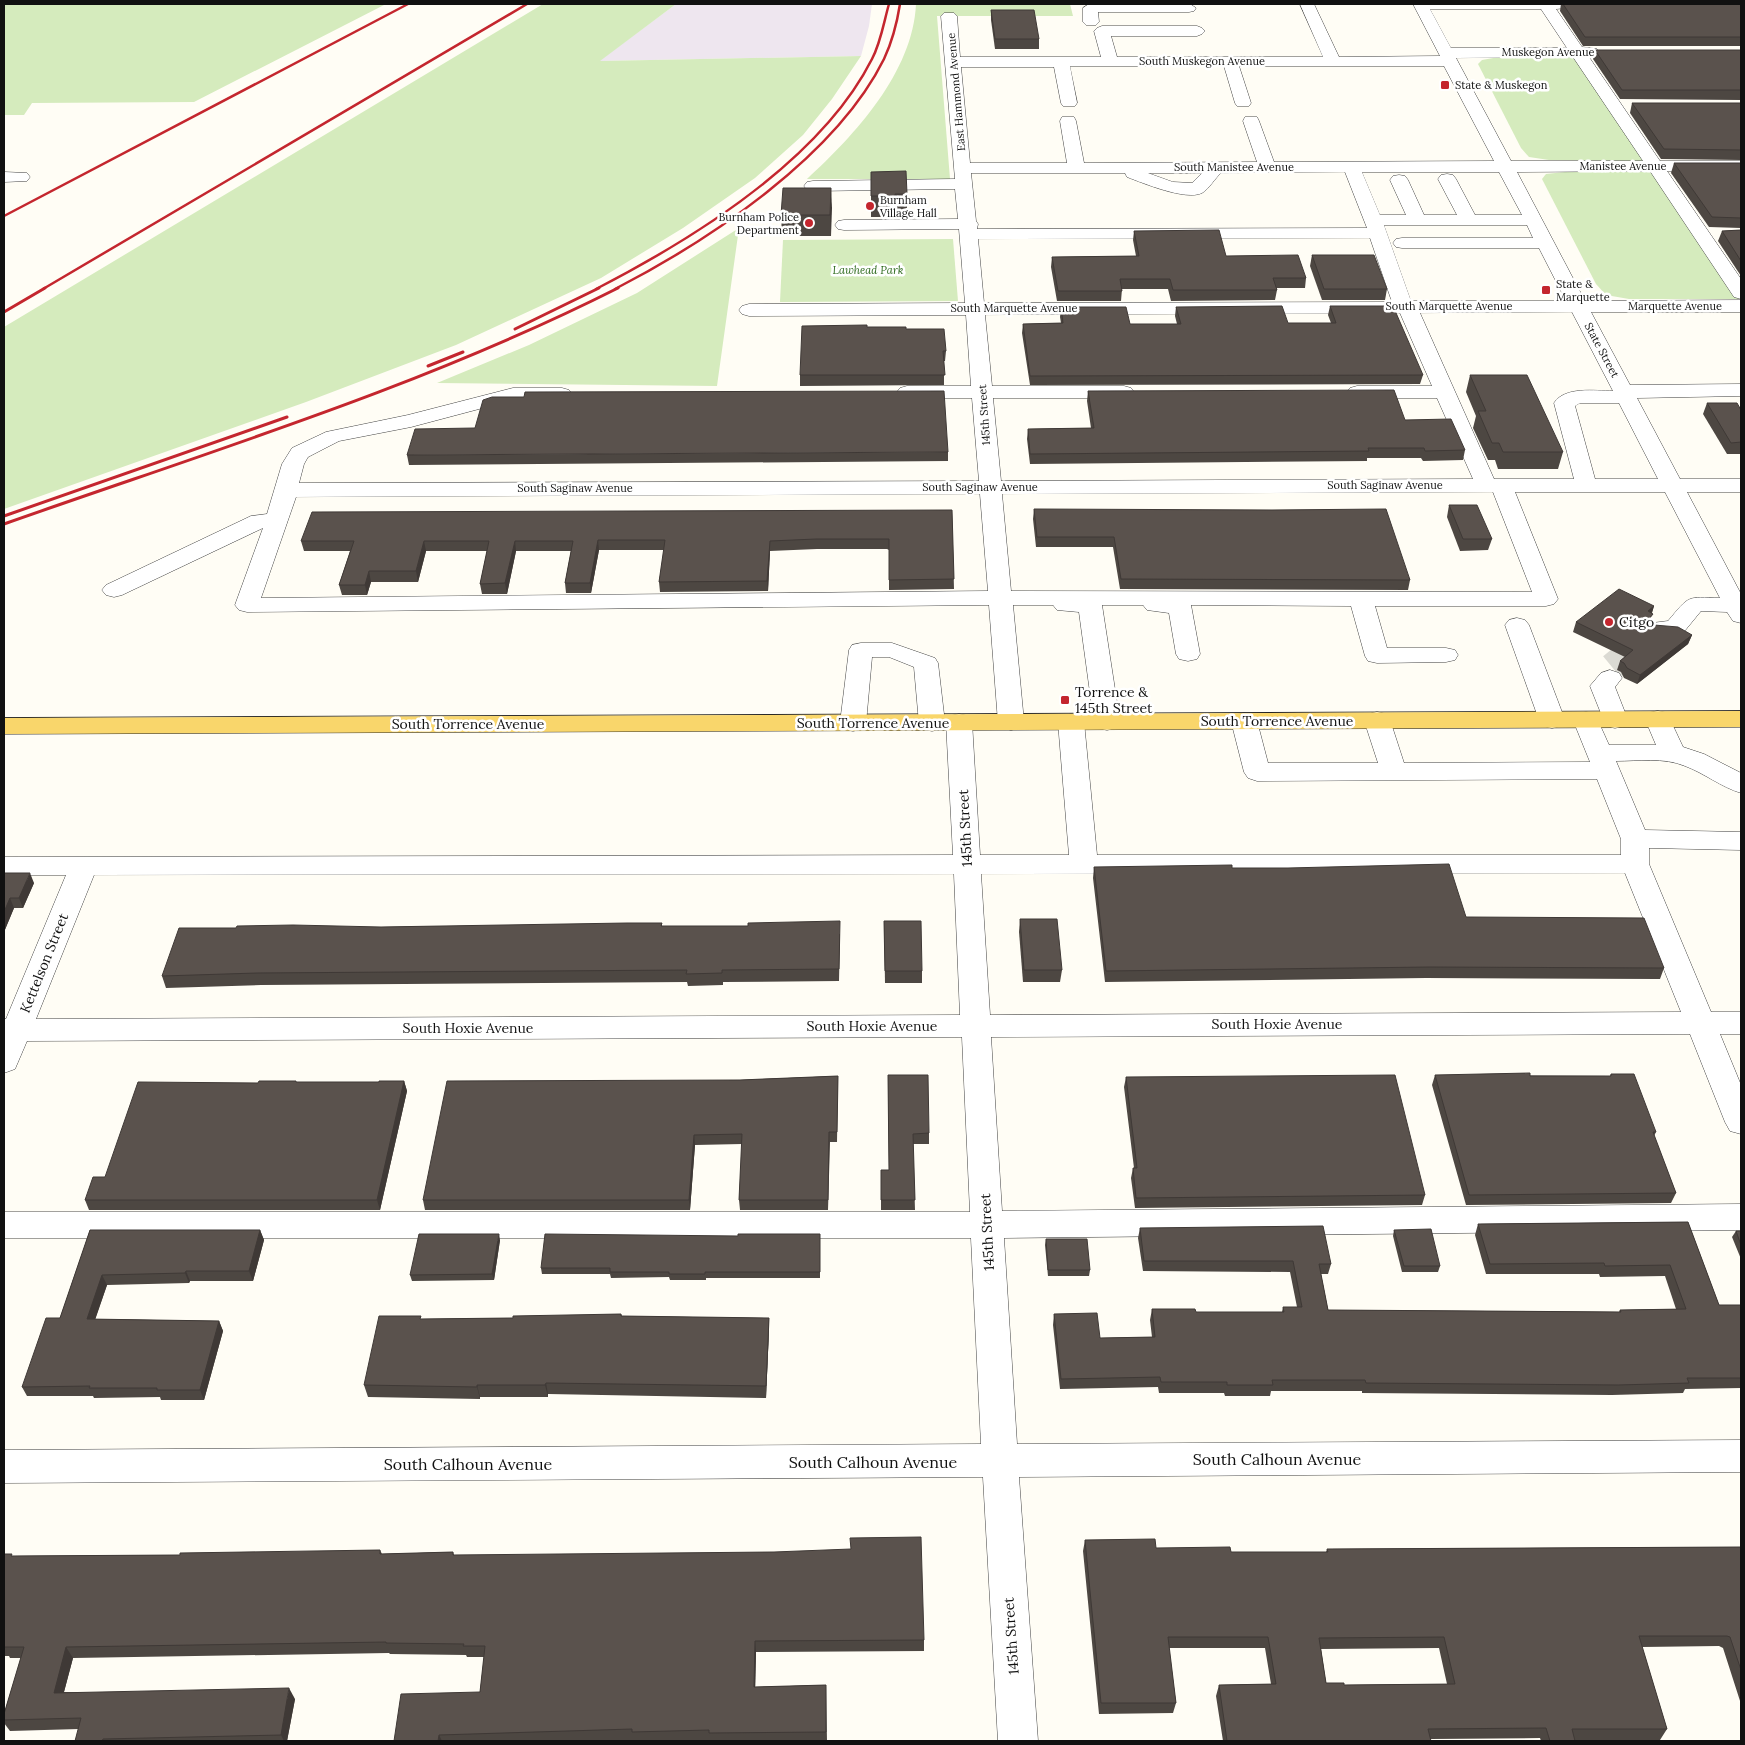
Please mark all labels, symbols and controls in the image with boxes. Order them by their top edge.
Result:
street label: East Hammond Avenue [944,32,968,152]
street label: Muskegon Avenue [1502,45,1594,59]
street label: South Muskegon Avenue [1139,54,1265,68]
place label: State & Muskegon [1455,78,1548,92]
marker: State & Muskegon [1439,79,1451,91]
street label: Manistee Avenue [1580,159,1667,173]
street label: South Manistee Avenue [1174,160,1294,174]
place label: Burnham Village Hall [879,193,937,220]
marker: Burnham Village Hall [864,200,876,212]
place label: Burnham Police Department [718,210,800,237]
marker: Burnham Police Department [803,217,815,229]
park label: Lawhead Park [833,263,904,277]
place label: State & Marquette [1556,277,1610,304]
marker: State & Marquette [1540,284,1552,296]
street label: South Marquette Avenue [1385,299,1513,313]
street label: Marquette Avenue [1628,299,1722,313]
street label: South Marquette Avenue [950,301,1078,315]
street label: State Street [1582,320,1623,381]
street label: 145th Street [975,383,993,446]
street label: South Saginaw Avenue [1327,478,1443,492]
street label: South Saginaw Avenue [922,480,1038,494]
street label: South Saginaw Avenue [517,481,633,495]
place label: Citgo [1619,613,1654,631]
marker: Citgo [1603,616,1615,628]
place label: Torrence & 145th Street [1075,683,1153,717]
marker: Torrence & 145th Street [1059,694,1071,706]
street label: South Torrence Avenue [1201,712,1354,730]
street label: South Torrence Avenue [797,714,950,732]
street label: South Torrence Avenue [392,715,545,733]
street label: 145th Street [954,788,976,867]
street label: Kettelson Street [16,910,72,1015]
street label: South Hoxie Avenue [1212,1015,1343,1033]
street label: South Hoxie Avenue [807,1017,938,1035]
street label: South Hoxie Avenue [403,1019,534,1037]
street label: 145th Street [976,1192,998,1271]
street label: South Calhoun Avenue [1193,1449,1362,1469]
street label: South Calhoun Avenue [789,1452,958,1472]
street label: South Calhoun Avenue [384,1454,553,1474]
street label: 145th Street [999,1596,1023,1675]

